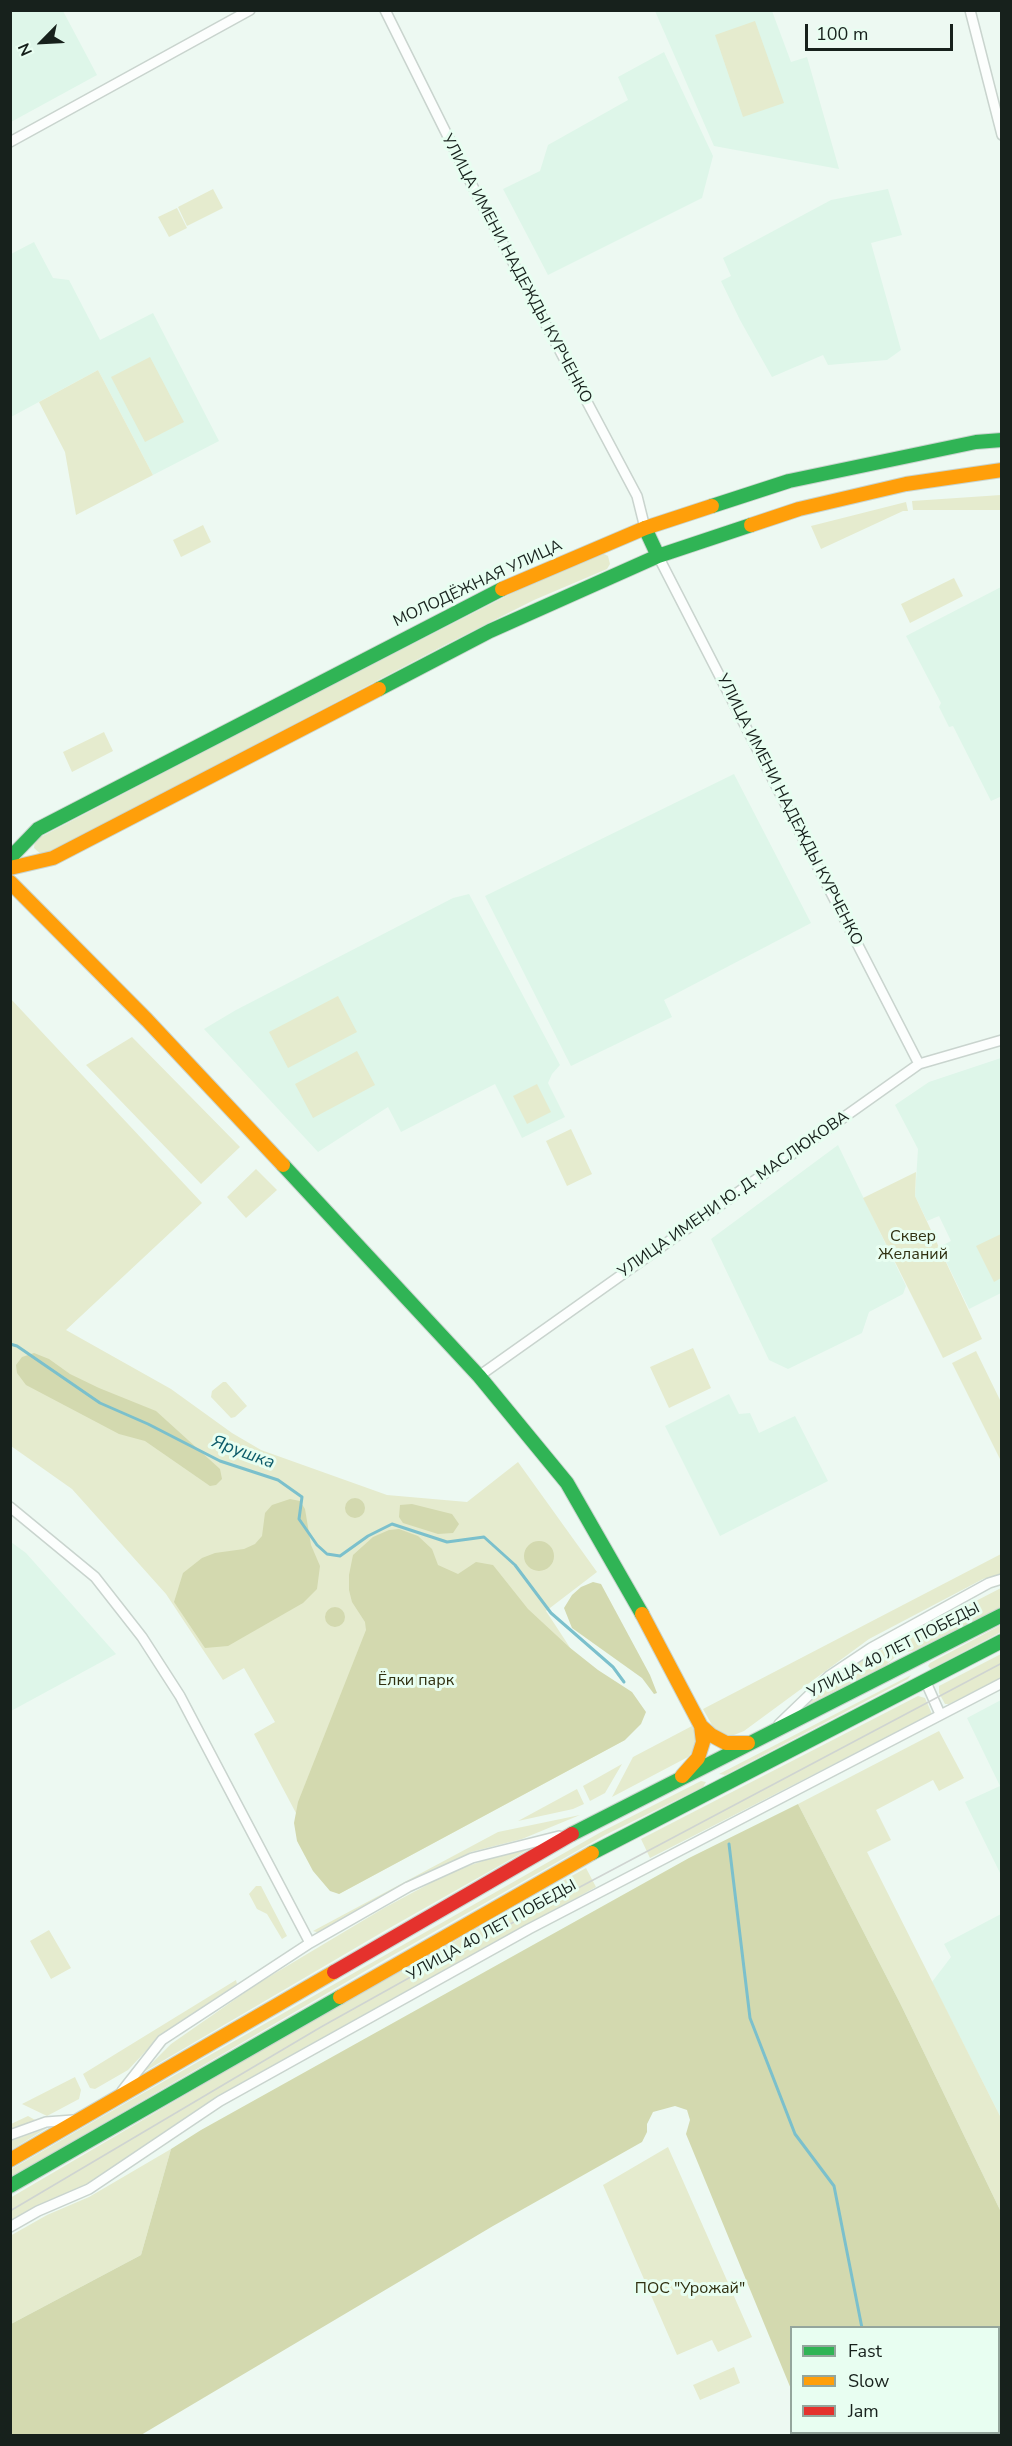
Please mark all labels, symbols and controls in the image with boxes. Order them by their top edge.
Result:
north arrow [12,12,72,72]
scale bar [808,12,956,50]
text: 100 m [816,22,868,46]
text: N [13,39,38,59]
street label: УЛИЦА ИМЕНИ НАДЕЖДЫ КУРЧЕНКО [437,131,595,407]
street label: МОЛОДЁЖНАЯ УЛИЦА [391,536,565,632]
street label: УЛИЦА ИМЕНИ НАДЕЖДЫ КУРЧЕНКО [712,671,866,949]
street label: УЛИЦА ИМЕНИ Ю. Д. МАСЛЮКОВА [615,1108,853,1282]
park label: Сквер Желаний [878,1227,948,1265]
water label: Ярушка [208,1432,278,1474]
street label: УЛИЦА 40 ЛЕТ ПОБЕДЫ [805,1599,983,1703]
park label: Ёлки парк [378,1671,454,1691]
street label: УЛИЦА 40 ЛЕТ ПОБЕДЫ [404,1876,580,1986]
park label: ПОС "Урожай" [635,2279,745,2299]
legend [790,2326,1000,2434]
text: Fast [848,2339,882,2363]
text: Slow [848,2369,889,2393]
text: Jam [848,2399,879,2423]

